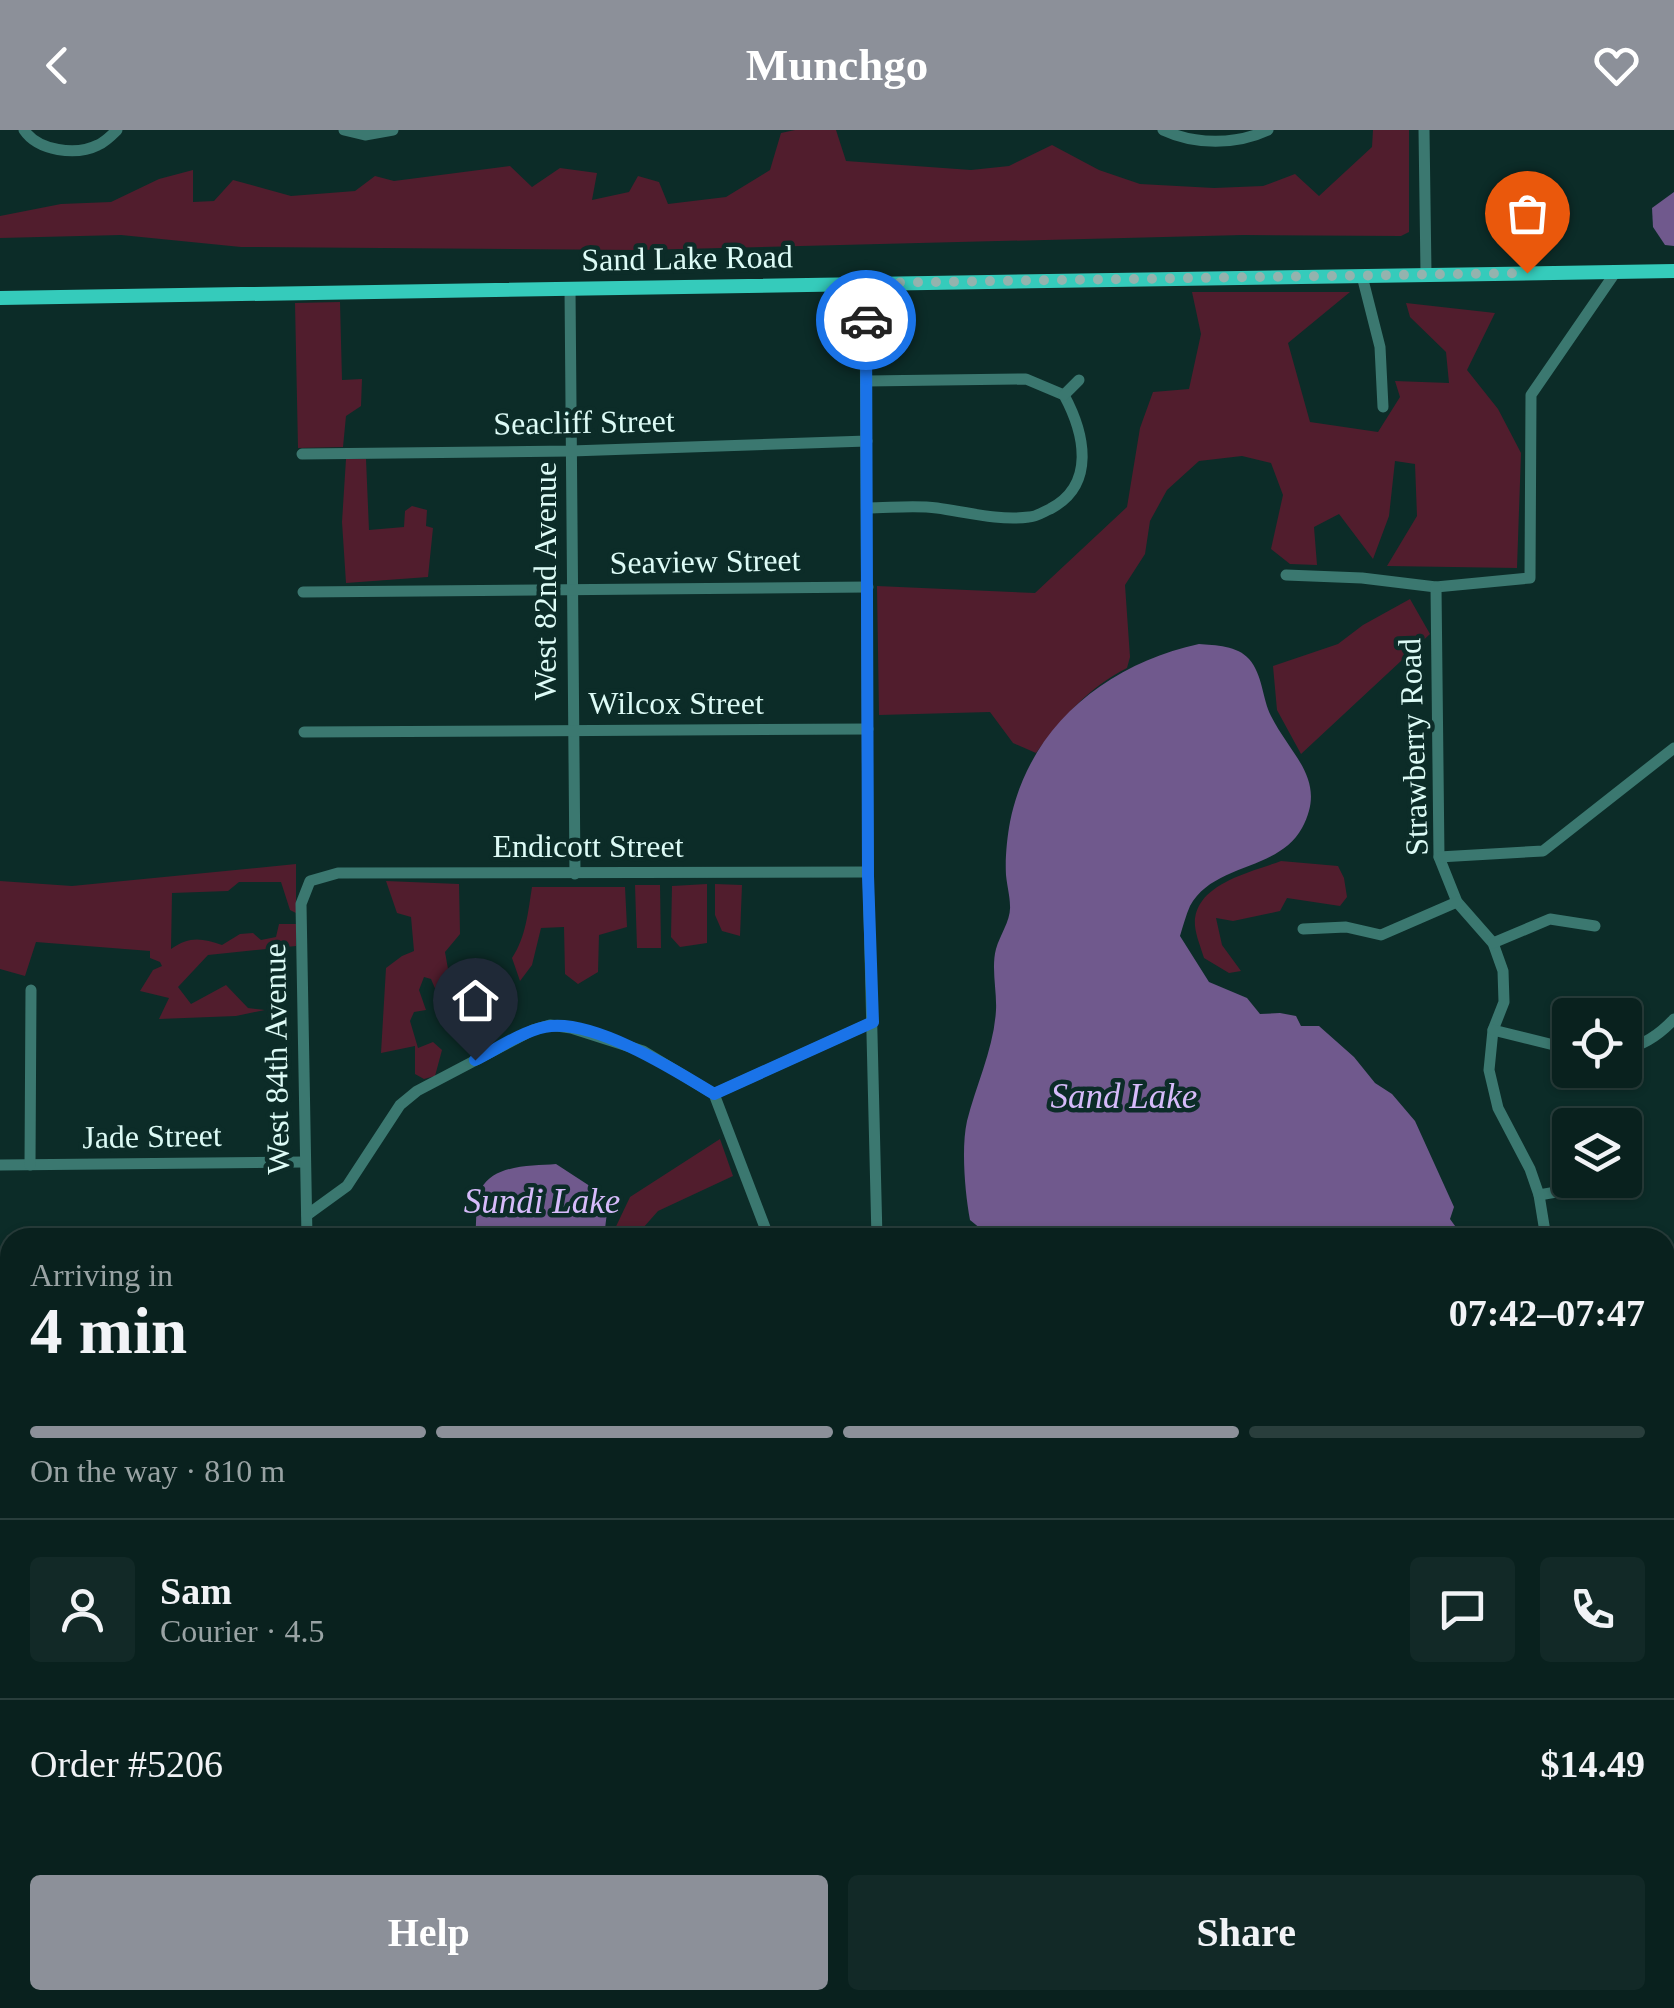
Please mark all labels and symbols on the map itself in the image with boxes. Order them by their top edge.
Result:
pin [1485,171,1570,274]
street label: Sand Lake Road [581,238,793,278]
courier [816,270,916,370]
street label: Seacliff Street [493,402,675,442]
street label: West 82nd Avenue [527,462,563,700]
street label: Seaview Street [609,541,801,581]
street label: Strawberry Road [1391,638,1435,856]
street label: Wilcox Street [588,685,764,721]
street label: Endicott Street [492,828,684,864]
street label: West 84th Avenue [256,943,296,1175]
pin [433,958,518,1061]
water label: Sand Lake [1051,1077,1197,1116]
street label: Jade Street [82,1117,222,1155]
water label: Sundi Lake [464,1182,620,1221]

